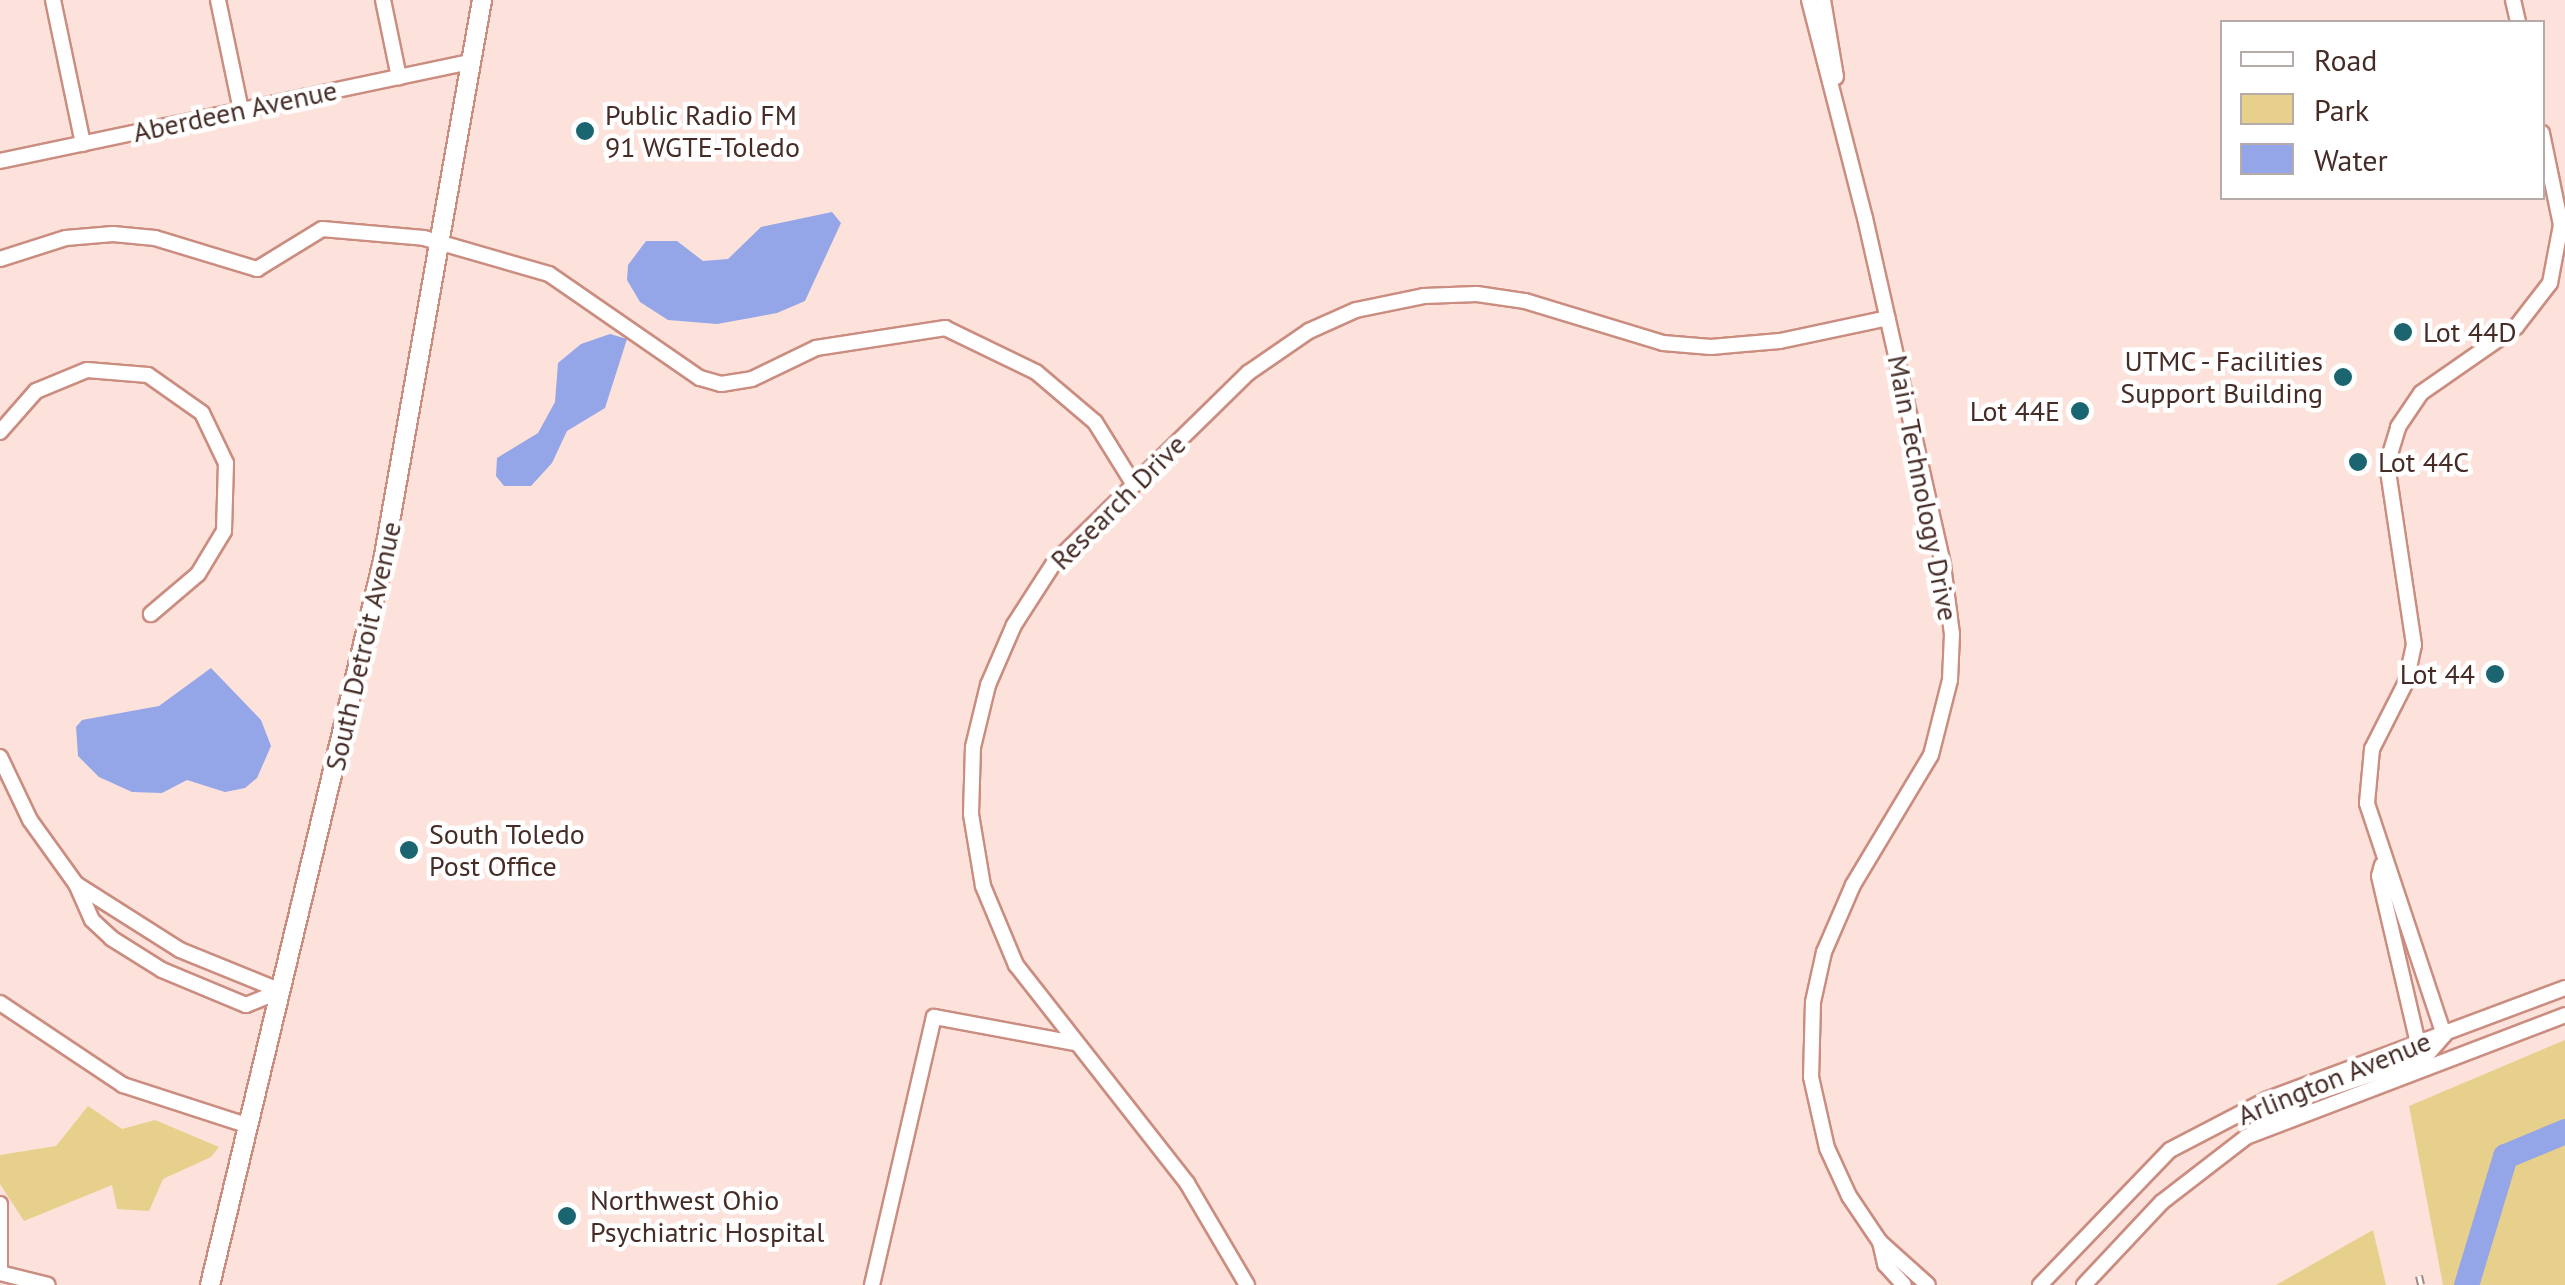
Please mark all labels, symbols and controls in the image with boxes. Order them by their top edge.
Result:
legend [2220,20,2545,200]
text: Road [2314,40,2378,79]
street label: Aberdeen Avenue [129,73,341,149]
text: Park [2314,90,2369,129]
place label: Public Radio FM 91 WGTE-Toledo [605,98,800,164]
marker: Public Radio FM 91 WGTE-Toledo [574,120,596,142]
text: Water [2314,140,2388,179]
place label: Lot 44D [2423,315,2517,349]
marker: Lot 44D [2392,321,2414,343]
place label: UTMC - Facilities Support Building [2119,344,2323,410]
street label: Main Technology Drive [1881,351,1965,625]
marker: UTMC - Facilities Support Building [2332,366,2354,388]
place label: Lot 44E [1970,394,2060,428]
marker: Lot 44E [2069,400,2091,422]
street label: Research Drive [1043,427,1193,577]
place label: Lot 44C [2378,445,2469,479]
marker: Lot 44C [2347,451,2369,473]
street label: South Detroit Avenue [318,518,408,774]
place label: Lot 44 [2400,657,2475,691]
marker: Lot 44 [2484,663,2506,685]
place label: South Toledo Post Office [429,817,586,883]
marker: South Toledo Post Office [398,839,420,861]
street label: Arlington Avenue [2232,1024,2436,1132]
place label: Northwest Ohio Psychiatric Hospital [590,1183,825,1249]
marker: Northwest Ohio Psychiatric Hospital [554,1203,580,1229]

